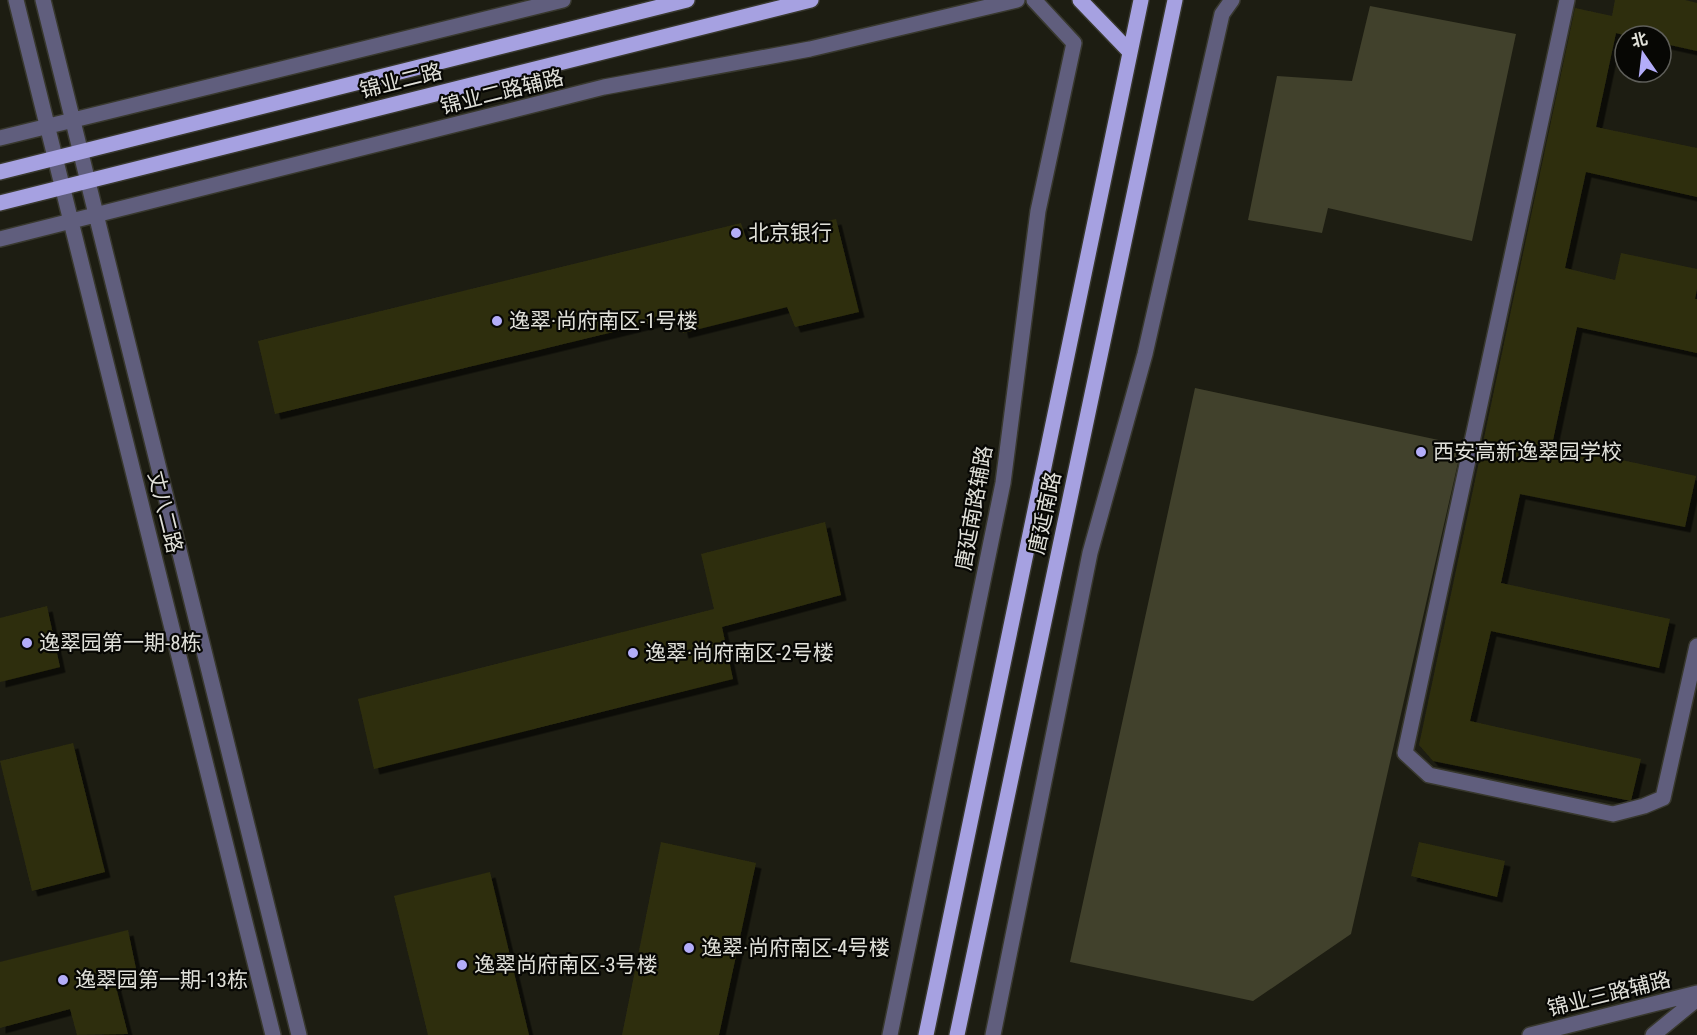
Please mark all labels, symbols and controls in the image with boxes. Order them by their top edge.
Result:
north arrow [1613,24,1673,84]
text: 北 [1629,29,1650,51]
street label: 锦业二路 [357,59,445,103]
street label: 锦业二路辅路 [438,65,566,119]
place label: 北京银行 [748,221,832,245]
marker: 北京银行 [729,226,743,240]
place label: 逸翠·尚府南区-1号楼 [509,309,698,333]
marker: 逸翠·尚府南区-1号楼 [490,314,504,328]
place label: 西安高新逸翠园学校 [1433,440,1622,464]
street label: 唐延南路辅路 [951,444,997,572]
marker: 西安高新逸翠园学校 [1414,445,1428,459]
street label: 丈八二路 [143,468,187,556]
street label: 唐延南路 [1025,469,1065,557]
place label: 逸翠园第一期-8栋 [39,631,202,655]
marker: 逸翠园第一期-8栋 [20,636,34,650]
place label: 逸翠·尚府南区-2号楼 [645,641,834,665]
marker: 逸翠·尚府南区-2号楼 [626,646,640,660]
place label: 逸翠·尚府南区-4号楼 [701,936,890,960]
marker: 逸翠·尚府南区-4号楼 [682,941,696,955]
place label: 逸翠尚府南区-3号楼 [474,953,658,977]
marker: 逸翠尚府南区-3号楼 [455,958,469,972]
street label: 锦业三路辅路 [1545,967,1673,1021]
place label: 逸翠园第一期-13栋 [75,968,248,992]
marker: 逸翠园第一期-13栋 [56,973,70,987]

